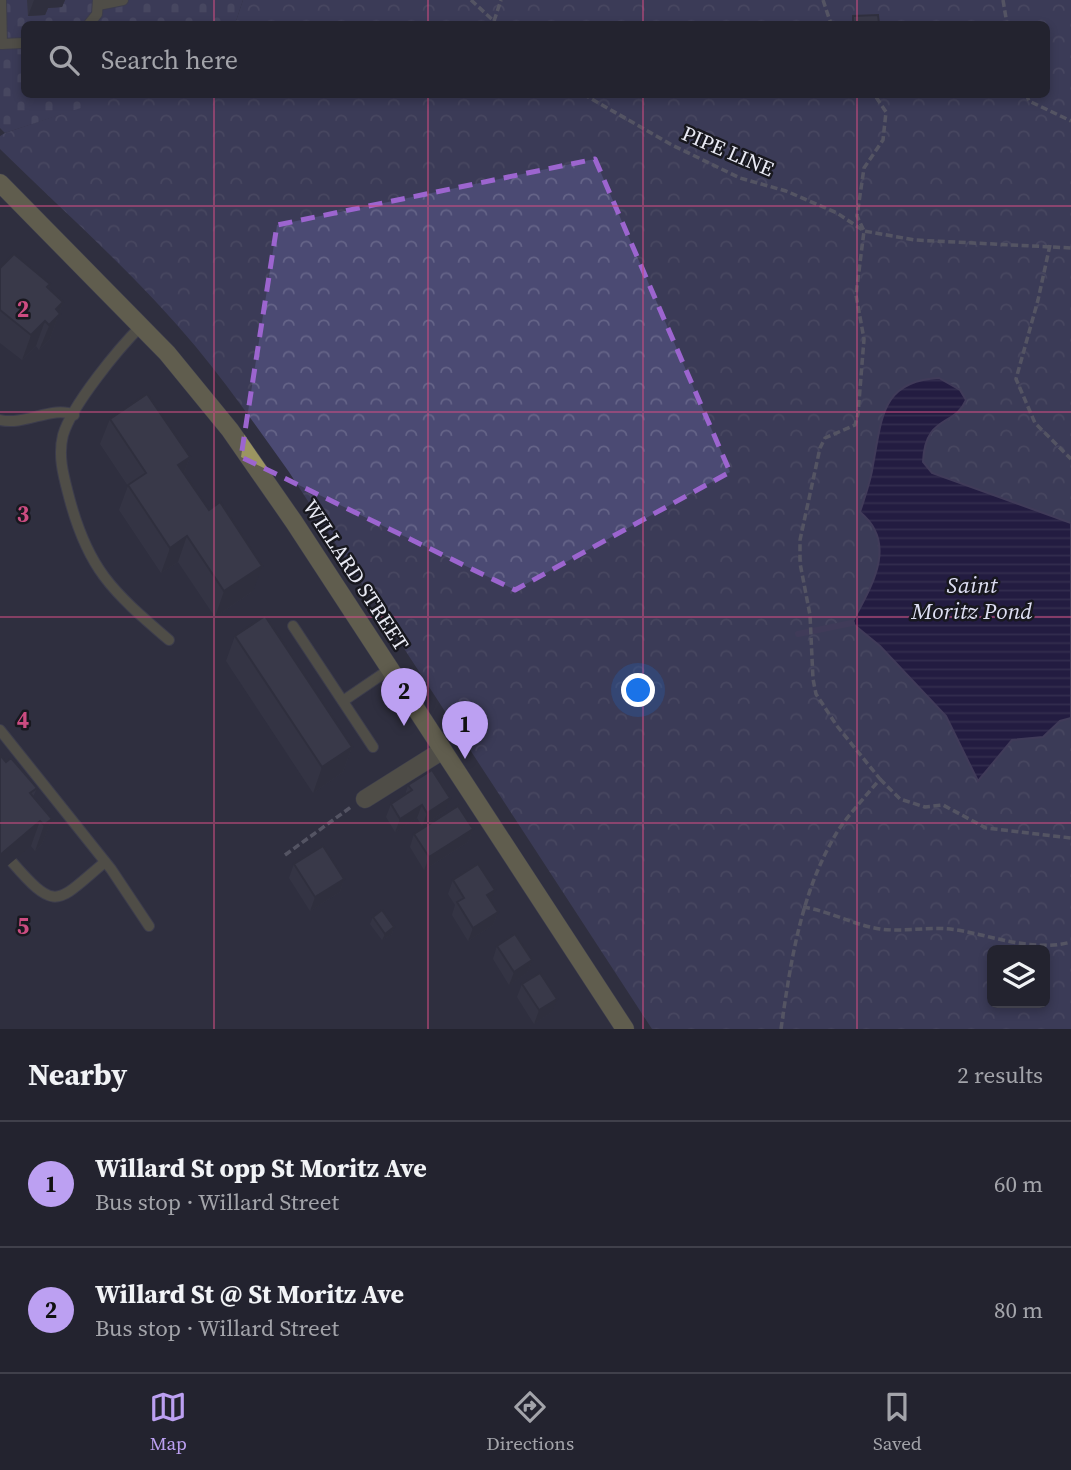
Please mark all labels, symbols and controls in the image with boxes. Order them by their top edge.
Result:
search box [21,21,1050,98]
icon: search [45,41,83,79]
text: Search here [101,42,238,78]
street label: PIPE LINE [677,119,779,183]
text: 2 [17,293,29,325]
street label: WILLARD STREET [296,494,416,656]
text: 3 [17,498,29,530]
water label: Saint Moritz Pond [911,569,1032,627]
pin: 2 [381,668,427,726]
your location [621,673,655,707]
pin: 1 [442,701,488,759]
text: 4 [17,704,29,736]
text: 5 [17,910,29,942]
map controls [987,945,1050,1008]
button: layers [987,945,1050,1008]
text: Nearby [28,1054,127,1095]
text: 2 results [957,1059,1043,1091]
text: Willard St opp St Moritz Ave [95,1150,427,1186]
text: 1 [45,1168,57,1200]
text: 60 m [994,1168,1043,1200]
text: Bus stop · Willard Street [95,1186,339,1218]
text: Willard St @ St Moritz Ave [95,1276,404,1312]
text: 2 [45,1294,57,1326]
text: 80 m [994,1294,1043,1326]
text: Bus stop · Willard Street [95,1312,339,1344]
tab: Map [149,1388,187,1456]
tab: Directions [486,1388,574,1456]
tab: Saved [873,1388,922,1456]

